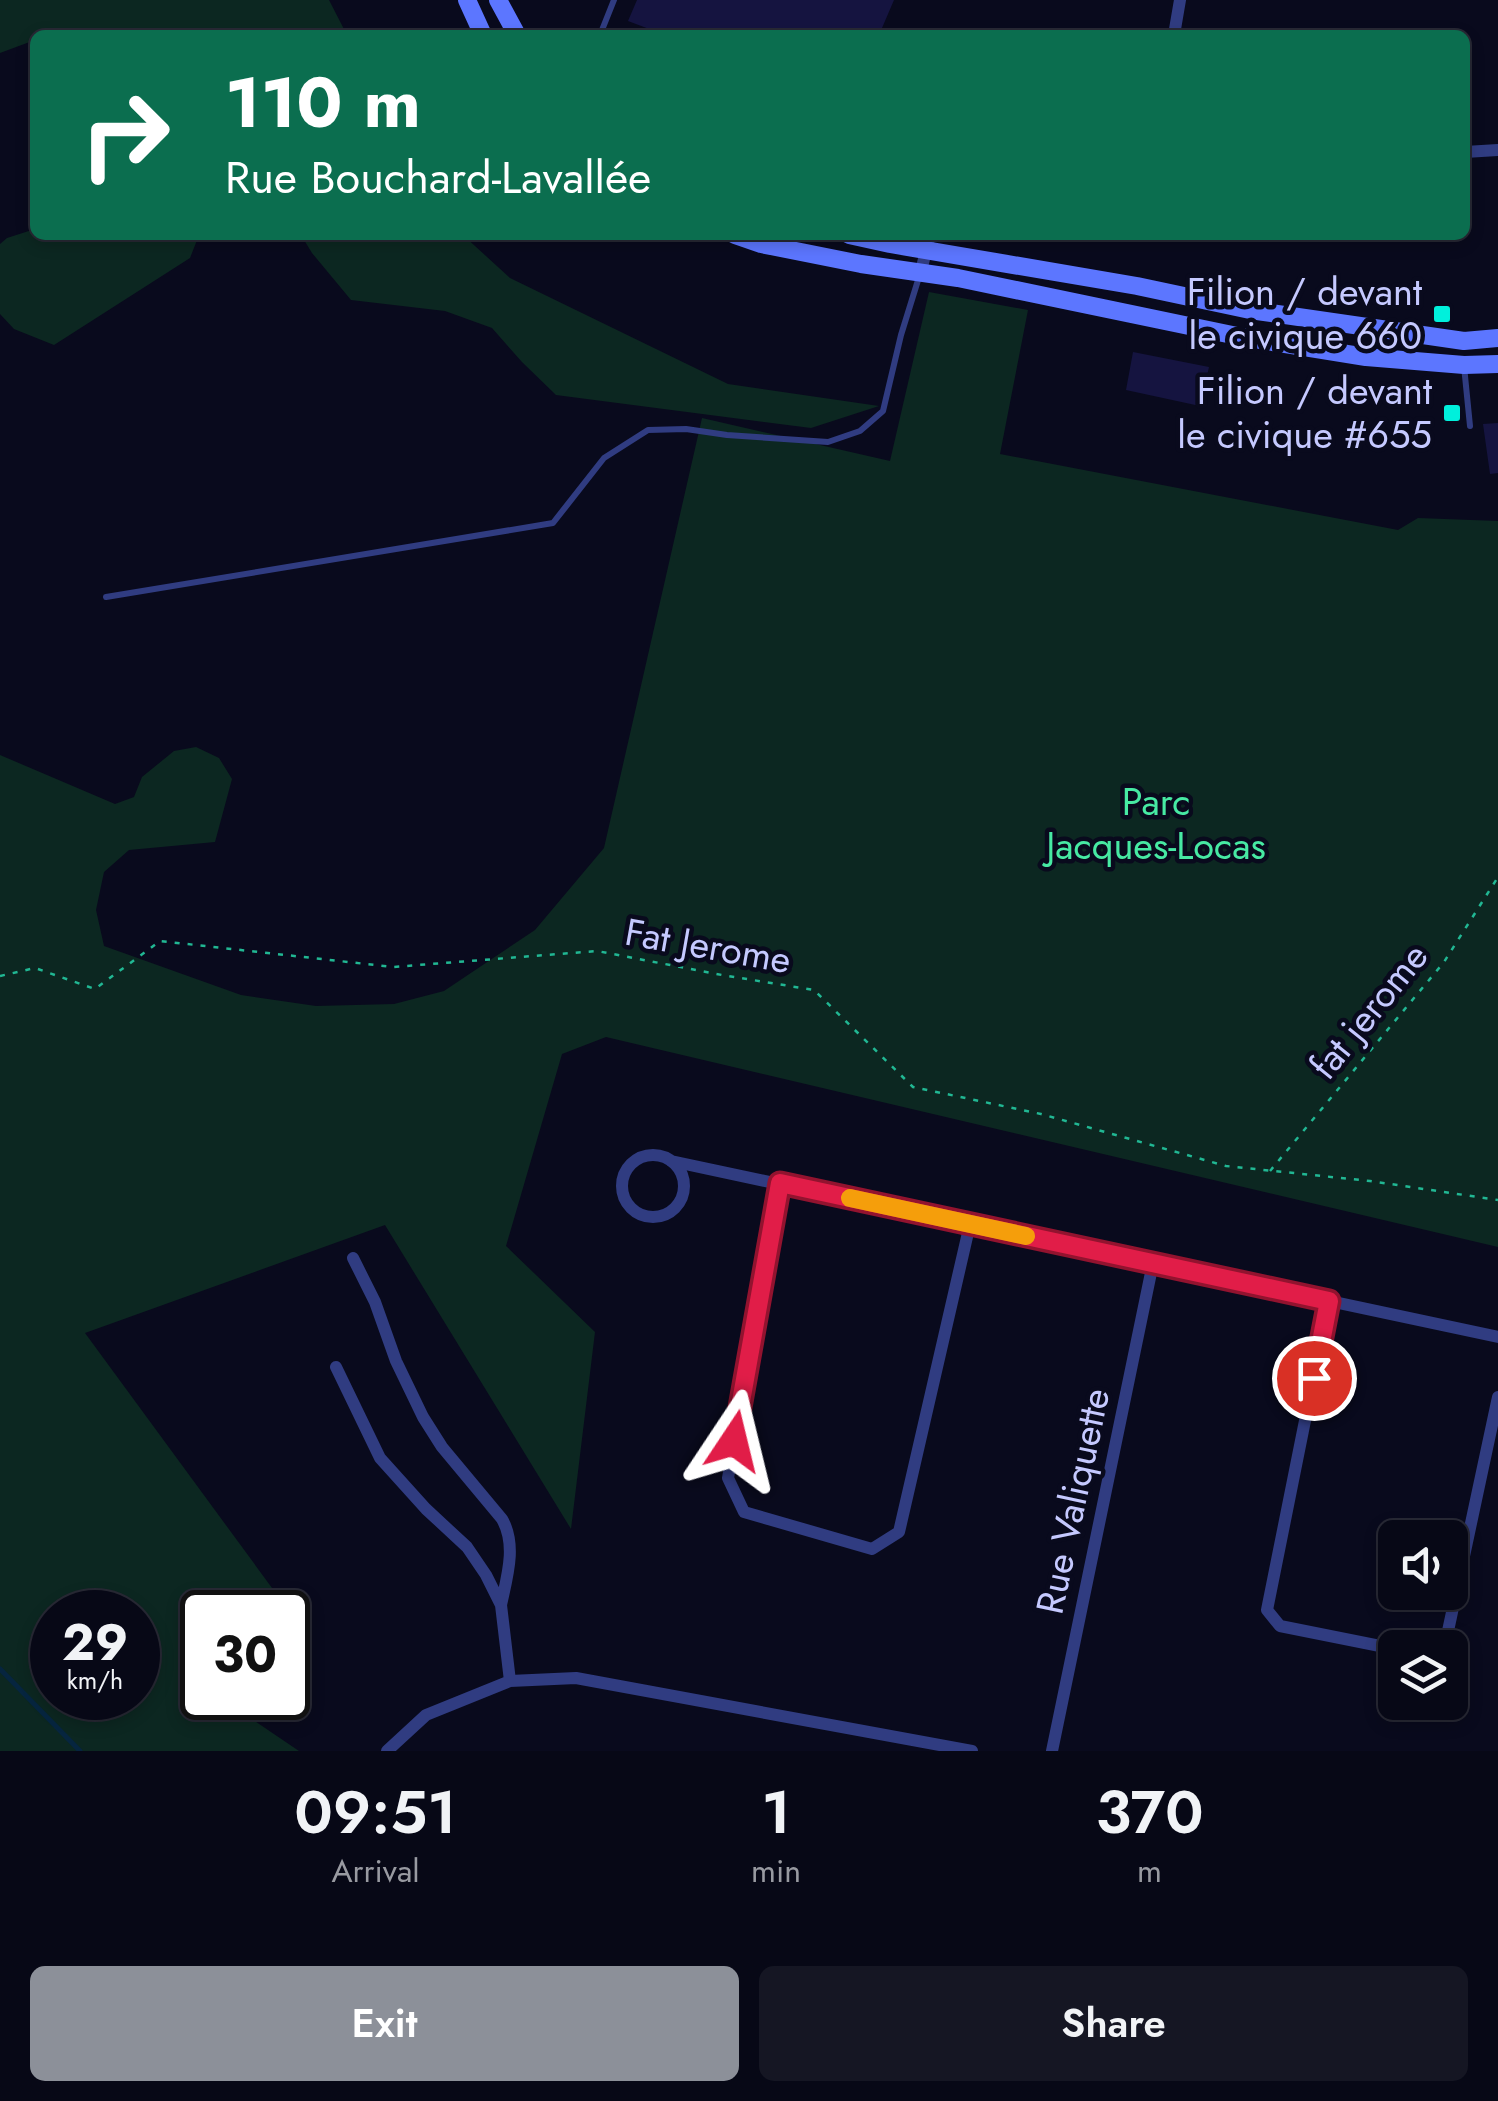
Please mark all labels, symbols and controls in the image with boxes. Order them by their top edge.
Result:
text: 110 m [225,52,421,153]
icon: right [60,70,190,200]
text: Rue Bouchard-Lavallée [225,145,651,210]
place label: Filion / devant le civique 660 [1187,264,1422,363]
marker: Filion / devant le civique 660 [1431,303,1453,325]
place label: Filion / devant le civique #655 [1177,363,1432,462]
marker: Filion / devant le civique #655 [1441,402,1463,424]
park label: Parc Jacques-Locas [1041,774,1266,873]
street label: Fat Jerome [621,904,795,987]
street label: fat jerome [1297,931,1441,1091]
pin [1272,1336,1357,1421]
icon: arrive [1287,1351,1342,1406]
street label: Rue Valiquette [1022,1383,1123,1619]
position arrow [682,1389,786,1493]
map controls [1378,1520,1468,1720]
button: sound [1378,1520,1468,1610]
speed limit sign: 30 [180,1590,310,1720]
text: 29 [62,1606,128,1679]
button: layers [1378,1630,1468,1720]
text: km/h [67,1662,123,1698]
text: 09:51 [294,1769,457,1856]
text: 1 [761,1769,791,1856]
text: 370 [1095,1769,1204,1856]
text: Arrival [331,1848,420,1894]
text: min [751,1848,801,1894]
text: m [1137,1848,1162,1894]
button: Exit [30,1966,739,2081]
button: Share [759,1966,1468,2081]

